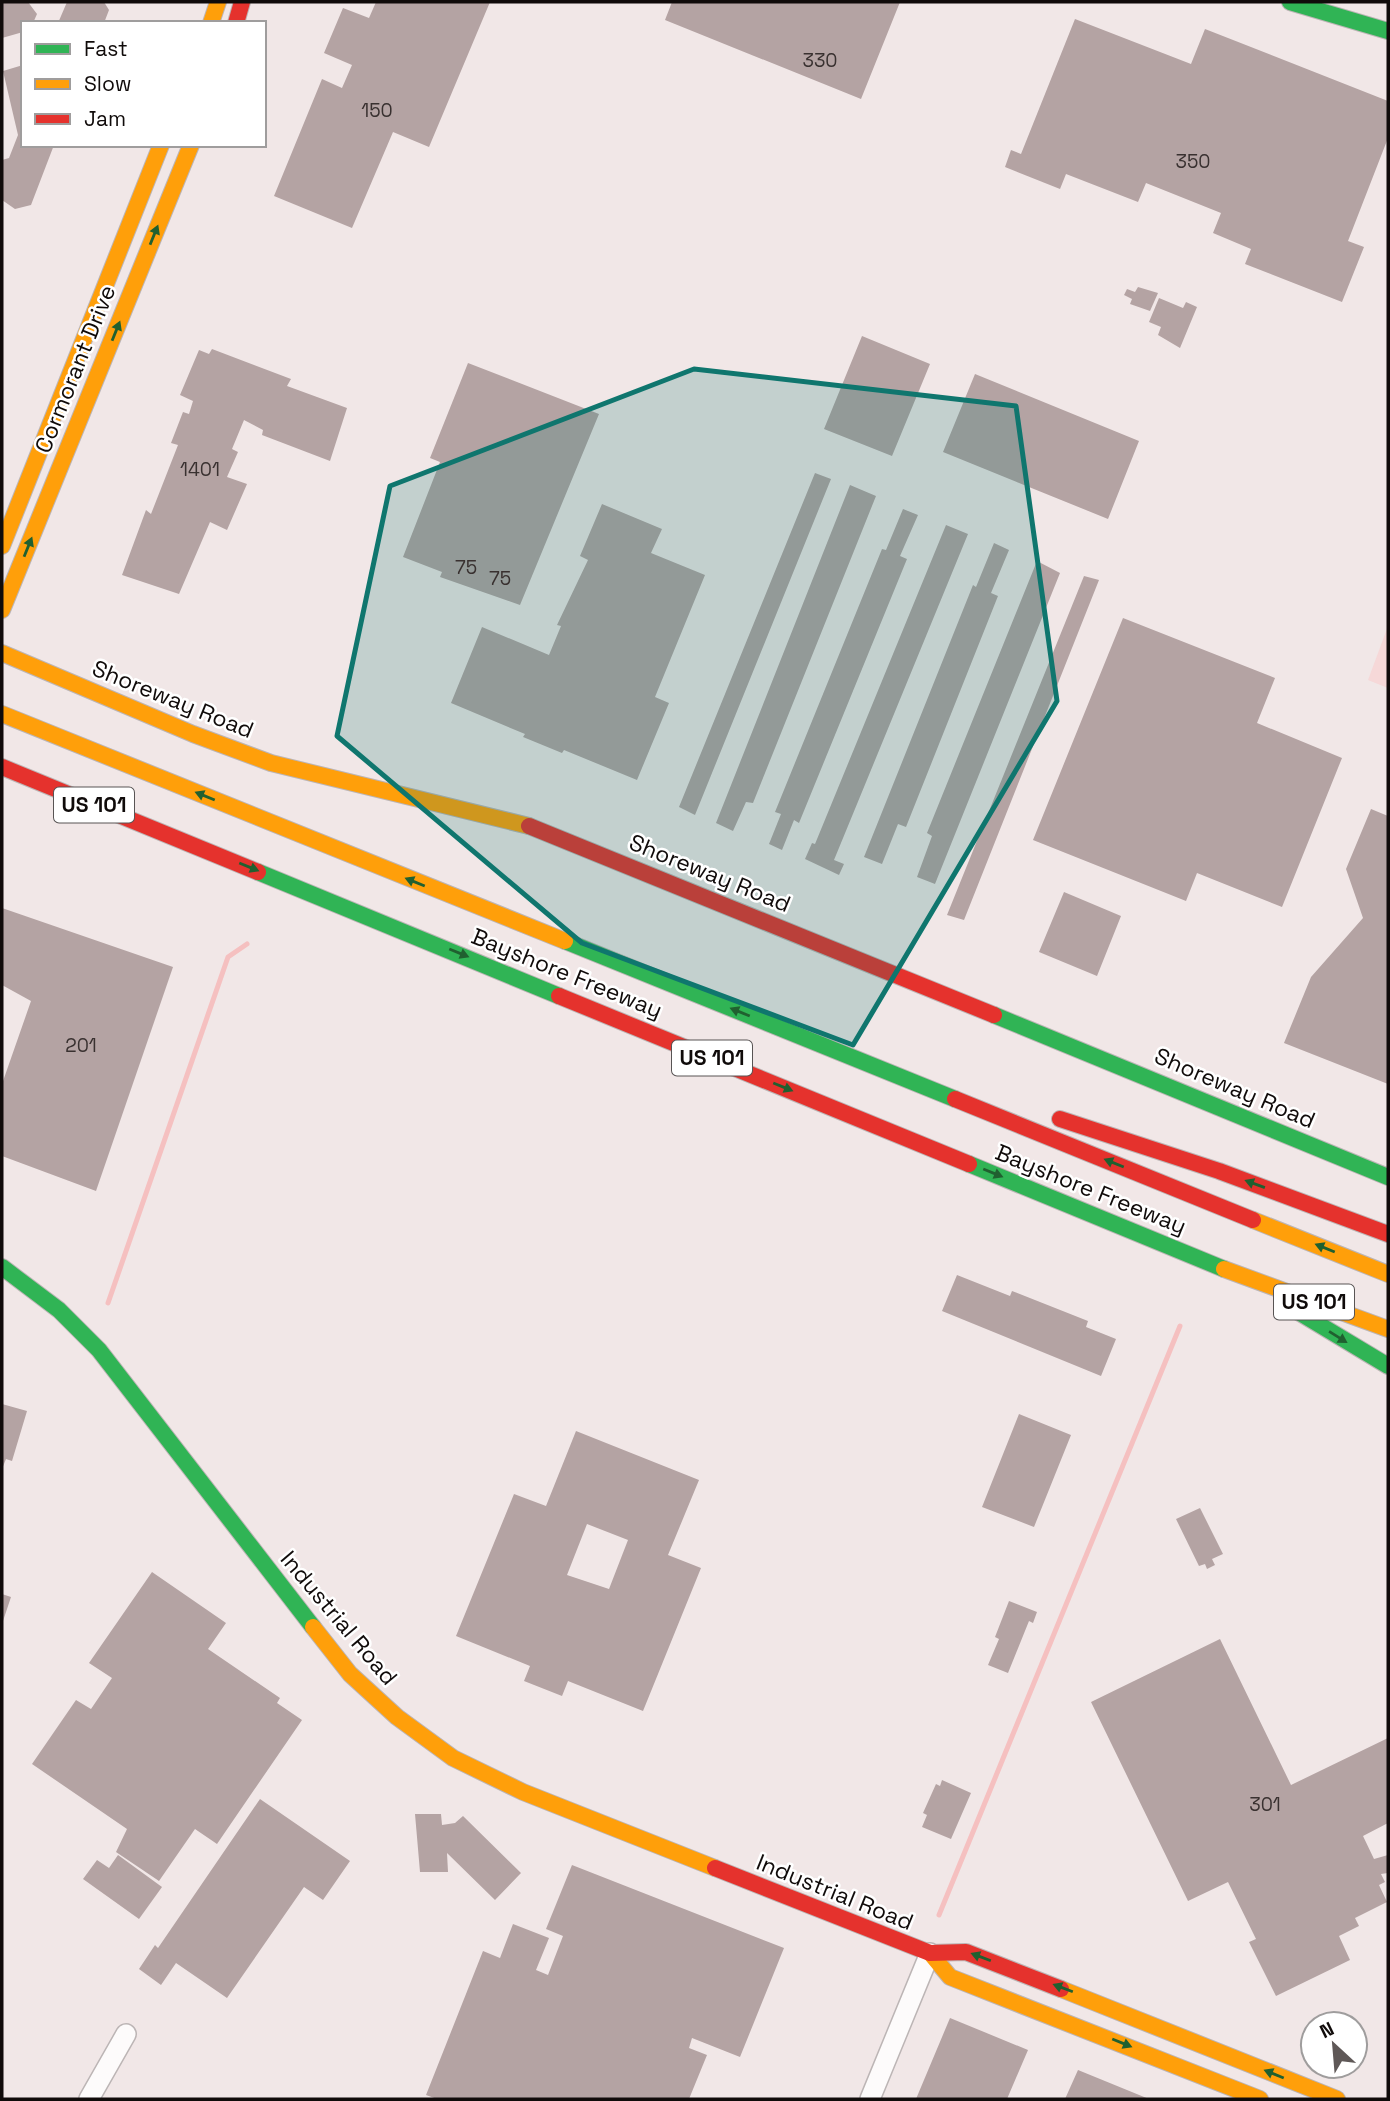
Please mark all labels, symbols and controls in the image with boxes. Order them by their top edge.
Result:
legend [21,21,266,147]
text: Fast [84,35,128,62]
house number: 330 [802,48,838,73]
text: Slow [84,70,132,97]
house number: 150 [361,98,393,123]
text: Jam [84,105,126,132]
house number: 350 [1175,149,1211,174]
one-way arrow [149,225,160,246]
street label: Cormorant Drive [28,281,122,457]
one-way arrow [111,321,122,342]
house number: 1401 [180,457,220,482]
one-way arrow [22,536,33,557]
house number: 75 [455,555,477,580]
house number: 75 [489,566,511,591]
street label: Shoreway Road [88,653,258,745]
road number: US 101 [54,788,134,822]
one-way arrow [194,791,215,802]
street label: Shoreway Road [625,827,795,919]
one-way arrow [238,862,259,873]
one-way arrow [405,876,426,887]
street label: Bayshore Freeway [467,921,667,1025]
one-way arrow [449,948,470,959]
one-way arrow [730,1007,751,1018]
house number: 201 [65,1033,97,1058]
road number: US 101 [672,1040,752,1076]
street label: Shoreway Road [1150,1041,1320,1135]
one-way arrow [773,1081,794,1092]
street label: Bayshore Freeway [991,1137,1191,1241]
one-way arrow [1103,1158,1124,1169]
one-way arrow [983,1168,1004,1179]
one-way arrow [1245,1179,1266,1190]
one-way arrow [1314,1243,1335,1254]
road number: US 101 [1274,1284,1354,1320]
one-way arrow [1329,1331,1348,1344]
street label: Industrial Road [274,1545,404,1691]
house number: 301 [1249,1792,1281,1817]
street label: Industrial Road [752,1847,918,1937]
one-way arrow [970,1952,991,1963]
one-way arrow [1052,1983,1073,1994]
north arrow [1299,2010,1369,2080]
text: N [1316,2016,1338,2044]
one-way arrow [1111,2038,1132,2049]
one-way arrow [1263,2068,1284,2079]

